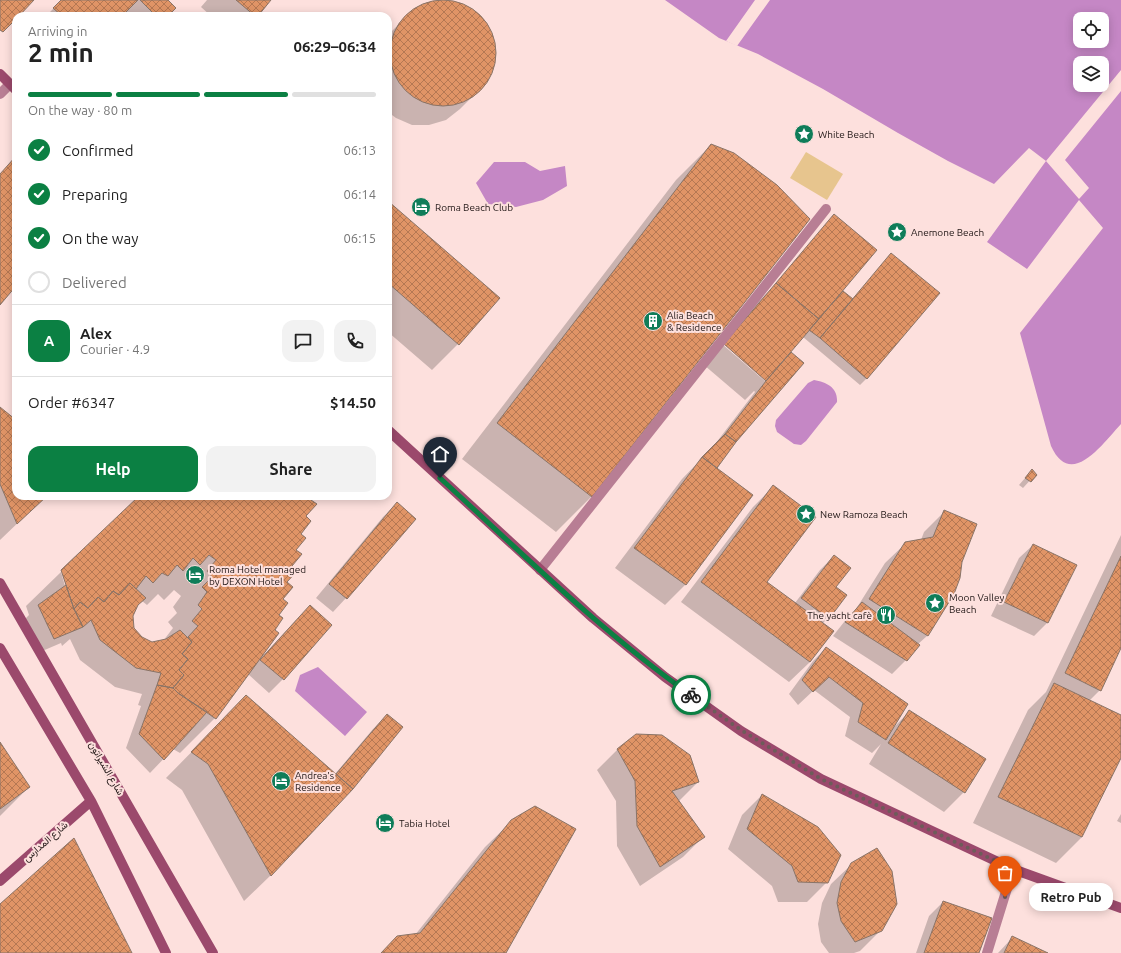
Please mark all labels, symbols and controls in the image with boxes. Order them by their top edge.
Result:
map controls [1073,12,1109,92]
button: locate [1073,12,1109,48]
text: Arriving in [28,24,87,38]
text: 2 min [28,38,94,67]
text: 06:29–06:34 [293,38,376,55]
button: layers [1073,56,1109,92]
text: On the way · 80 m [28,103,132,117]
place icon: White Beach [793,123,815,145]
place label: White Beach [818,129,874,140]
icon: check [28,139,50,161]
text: Confirmed [62,142,134,159]
text: 06:13 [343,143,376,157]
icon: check [28,183,50,205]
text: Preparing [62,186,128,203]
text: 06:14 [343,187,376,201]
hotel icon: Roma Beach Club [410,196,432,218]
place label: Roma Beach Club [435,202,513,213]
place icon: Anemone Beach [886,221,908,243]
icon: check [28,227,50,249]
place label: Anemone Beach [911,227,984,238]
text: On the way [62,230,138,247]
text: 06:15 [343,231,376,245]
text: Delivered [62,274,127,291]
building icon: Alia Beach & Residence [642,310,664,332]
place label: Alia Beach & Residence [667,310,722,333]
button: chat [282,320,324,362]
button: phone [334,320,376,362]
text: Alex [80,325,112,342]
text: A [44,332,54,349]
text: Courier · 4.9 [80,342,150,356]
text: Order #6347 [28,394,115,411]
text: $14.50 [330,394,376,411]
pin [423,437,457,478]
icon: home [429,443,451,465]
button: Help [28,446,198,492]
button: Share [206,446,376,492]
place icon: New Ramoza Beach [795,503,817,525]
place label: New Ramoza Beach [820,509,908,520]
hotel icon: Roma Hotel managed by DEXON Hotel [184,564,206,586]
place label: Roma Hotel managed by DEXON Hotel [209,564,306,587]
place icon: Moon Valley Beach [924,592,946,614]
place label: Moon Valley Beach [949,592,1004,615]
restaurant icon: The yacht cafè [875,604,897,626]
place label: The yacht cafè [807,610,872,621]
courier [671,675,711,715]
icon: bike [680,684,702,706]
street label: شارع الشيراتون [86,740,126,797]
hotel icon: Andrea's Residence [270,770,292,792]
place label: Andrea's Residence [295,770,341,793]
hotel icon: Tabia Hotel [374,812,396,834]
place label: Tabia Hotel [399,818,450,829]
street label: شارع المدارس [21,819,71,864]
pin [988,856,1022,897]
icon: bag [994,862,1016,884]
callout: Retro Pub [1029,883,1113,911]
text: Retro Pub [1040,890,1102,904]

